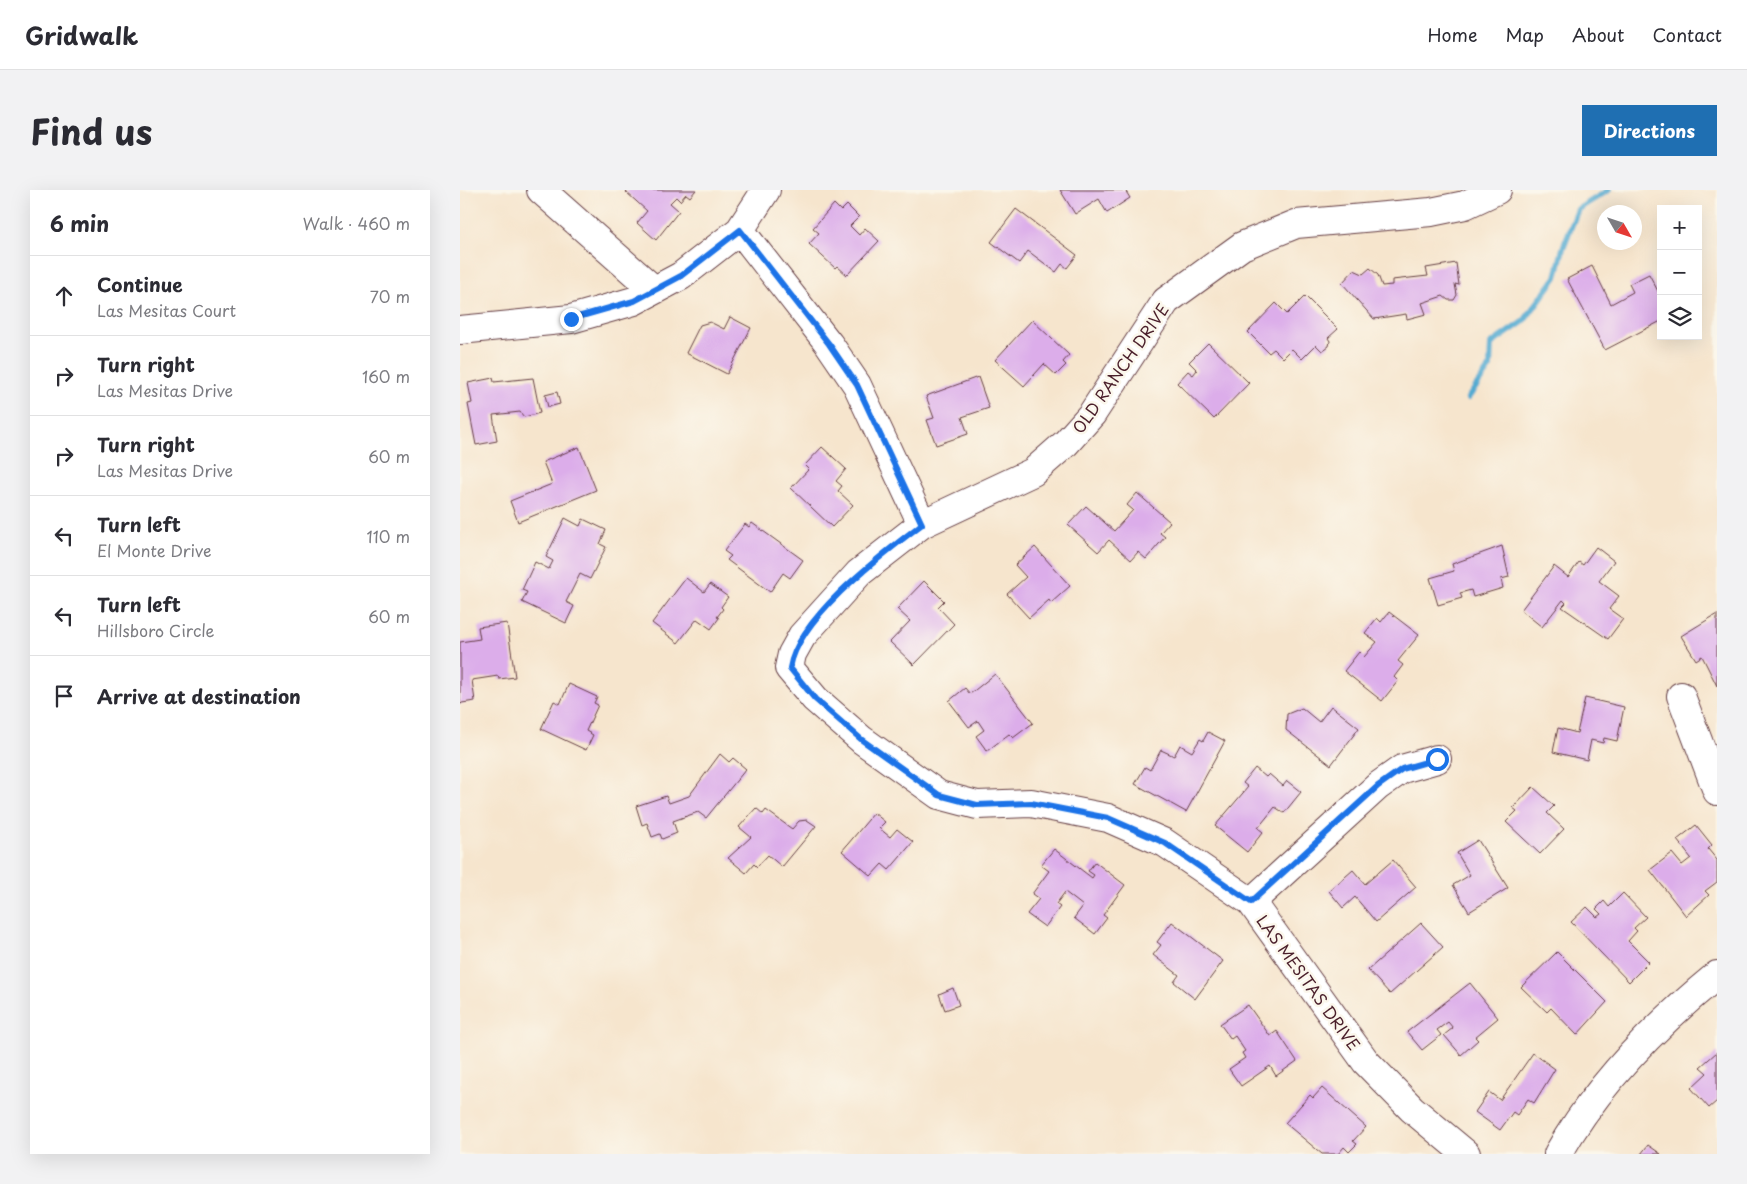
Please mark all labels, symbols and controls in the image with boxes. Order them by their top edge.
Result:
text: Gridwalk [25,17,138,53]
text: Home [1427,21,1477,48]
text: Map [1505,21,1544,48]
text: About [1572,21,1624,48]
text: Contact [1652,21,1722,48]
text: Find us [30,104,152,157]
button: Directions [1582,105,1717,156]
north arrow [1597,205,1642,250]
map controls [1657,205,1702,340]
button: + [1657,205,1702,250]
text: 6 min [50,207,109,239]
text: Walk · 460 m [303,211,410,235]
button: − [1657,250,1702,295]
text: Continue [97,270,183,298]
icon: ahead [50,282,78,310]
text: 70 m [370,284,410,308]
button: layers [1657,295,1702,340]
text: Las Mesitas Court [97,298,236,322]
street label: OLD RANCH DRIVE [1066,298,1174,438]
route end [560,308,583,331]
text: Turn right [97,350,195,378]
icon: right [50,362,78,390]
text: 160 m [362,364,410,388]
text: Las Mesitas Drive [97,378,233,402]
text: Turn right [97,430,195,458]
icon: right [50,442,78,470]
text: 60 m [368,444,410,468]
text: Las Mesitas Drive [97,458,233,482]
text: Turn left [97,510,181,538]
icon: left [50,522,78,550]
text: 110 m [367,524,410,548]
text: El Monte Drive [97,538,212,562]
text: Turn left [97,590,181,618]
icon: left [50,602,78,630]
text: 60 m [368,604,410,628]
text: Hillsboro Circle [97,618,215,642]
icon: arrive [50,682,78,710]
text: Arrive at destination [97,682,301,710]
route start [1426,748,1449,771]
street label: LAS MESITAS DRIVE [1252,909,1366,1055]

